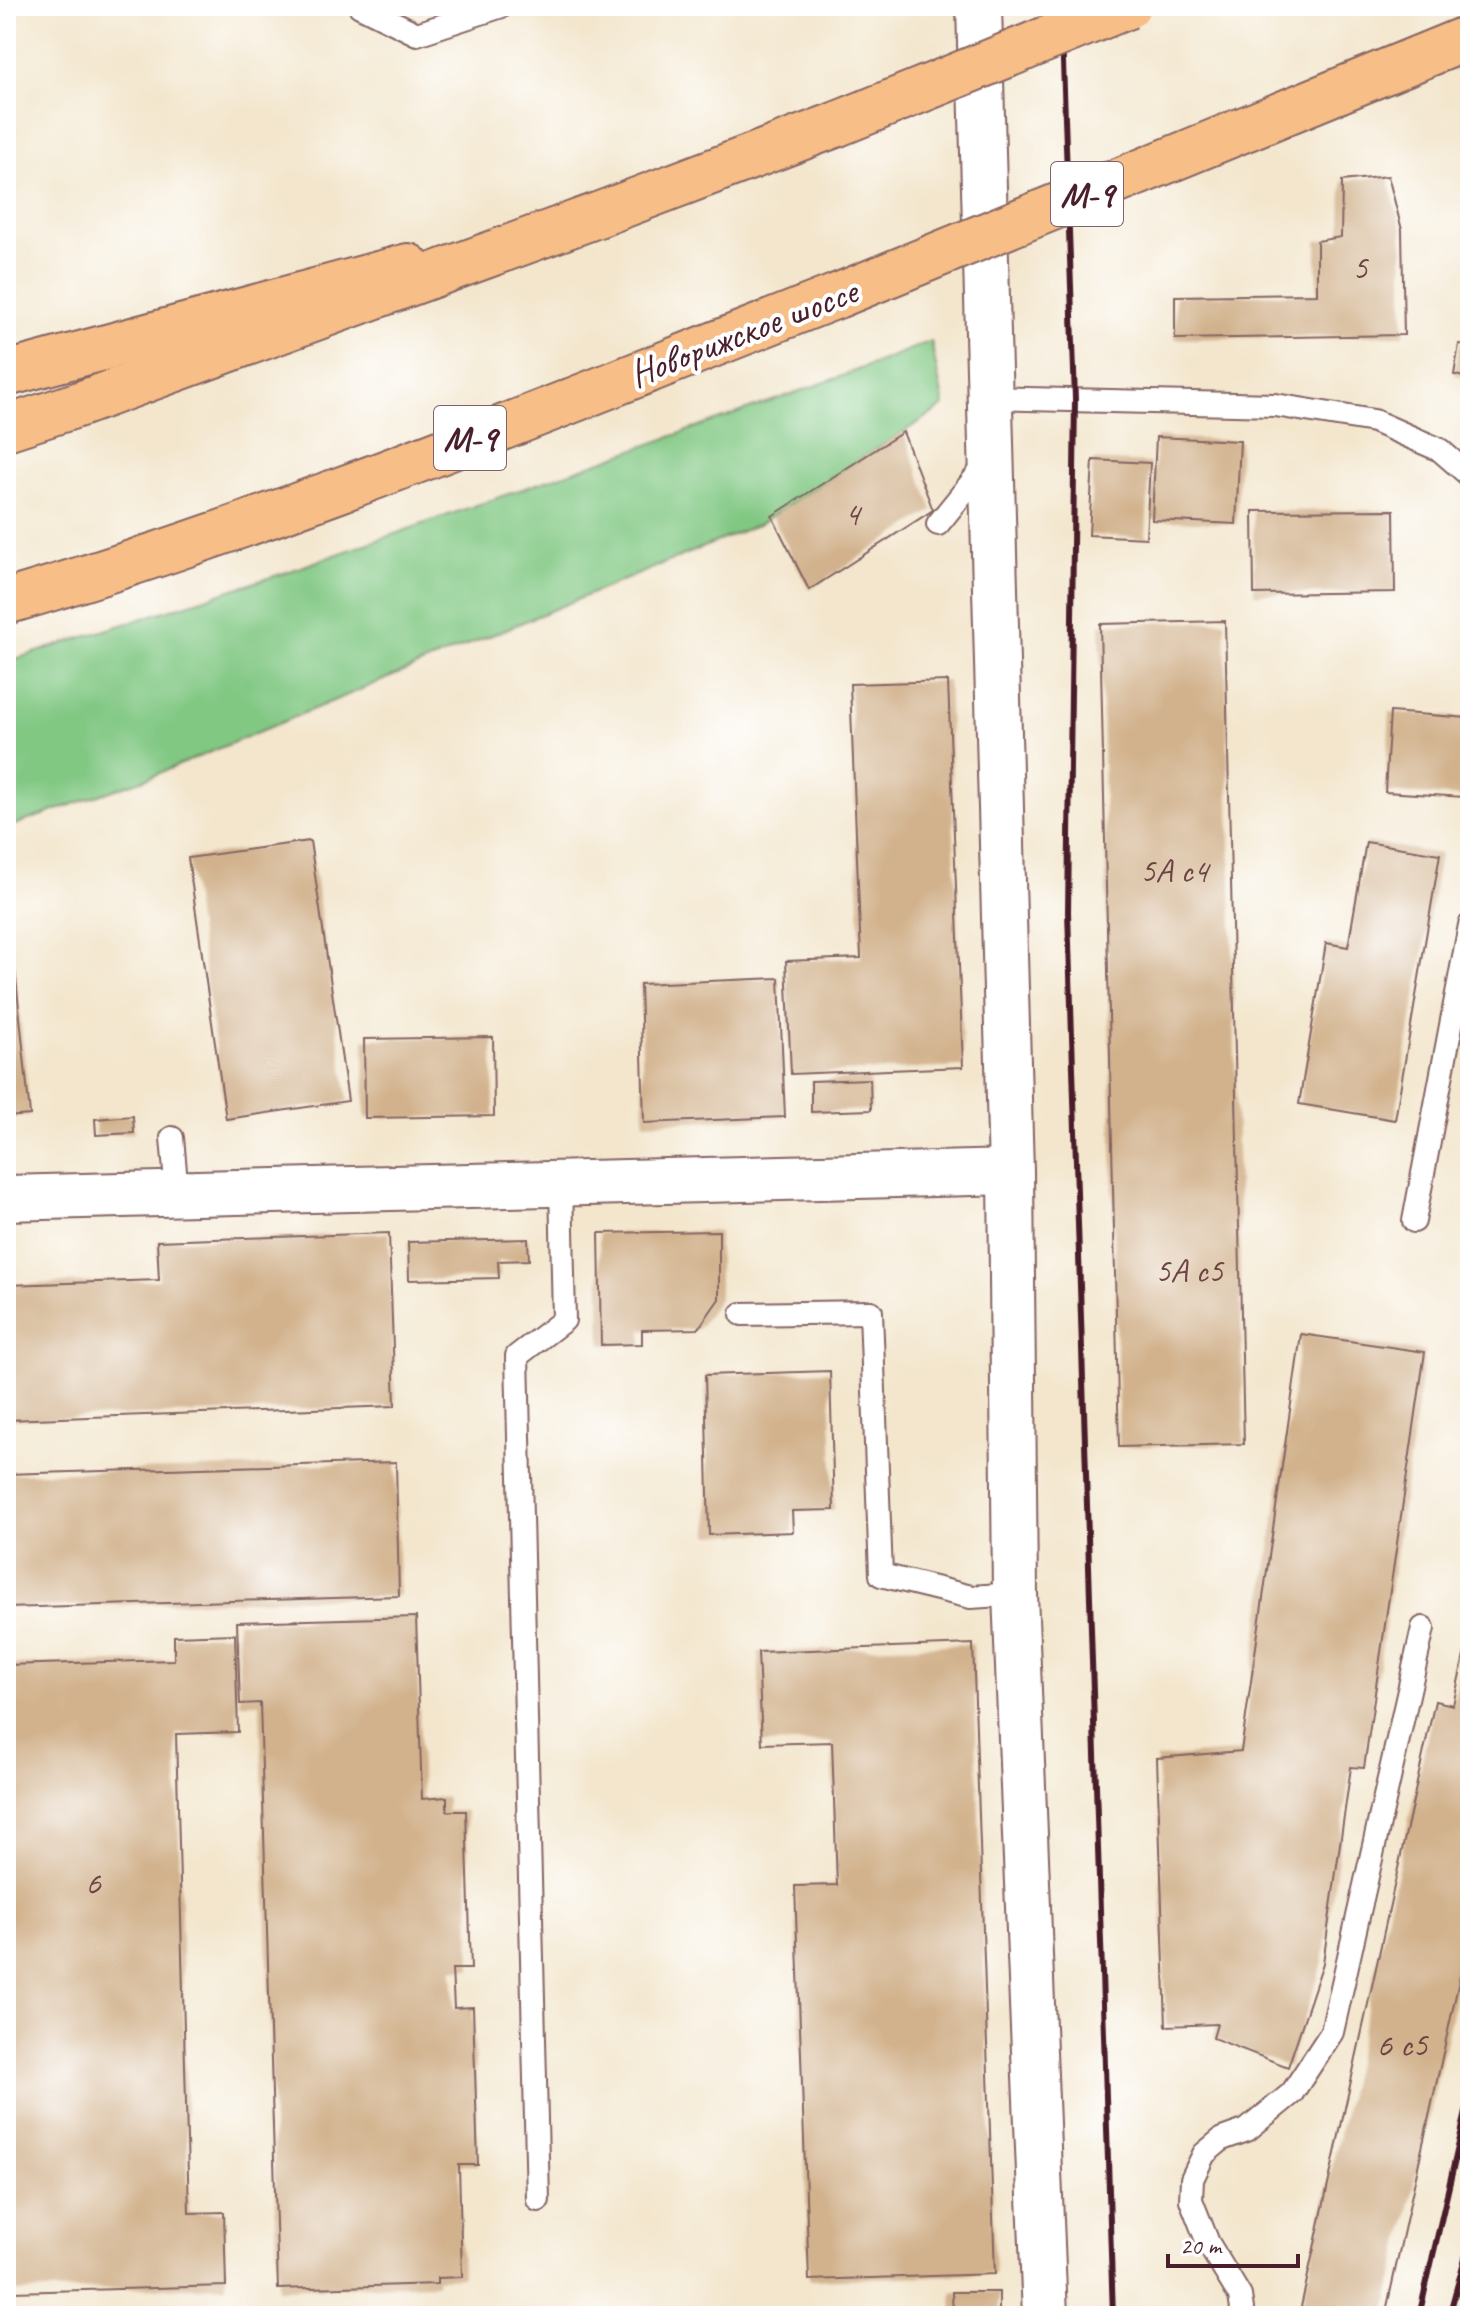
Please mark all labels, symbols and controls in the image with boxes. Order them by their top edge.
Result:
road number: М-9 [1051,162,1123,226]
house number: 5 [1352,246,1369,289]
street label: Новорижское шоссе [623,267,866,397]
road number: М-9 [434,406,506,470]
house number: 4 [844,492,863,535]
house number: 5А с4 [1140,849,1212,892]
house number: 5А с5 [1155,1249,1225,1292]
house number: 6 [85,1861,102,1904]
house number: 6 с5 [1377,2023,1429,2066]
scale bar [1168,2218,1298,2268]
text: 20 m [1180,2231,1223,2261]

